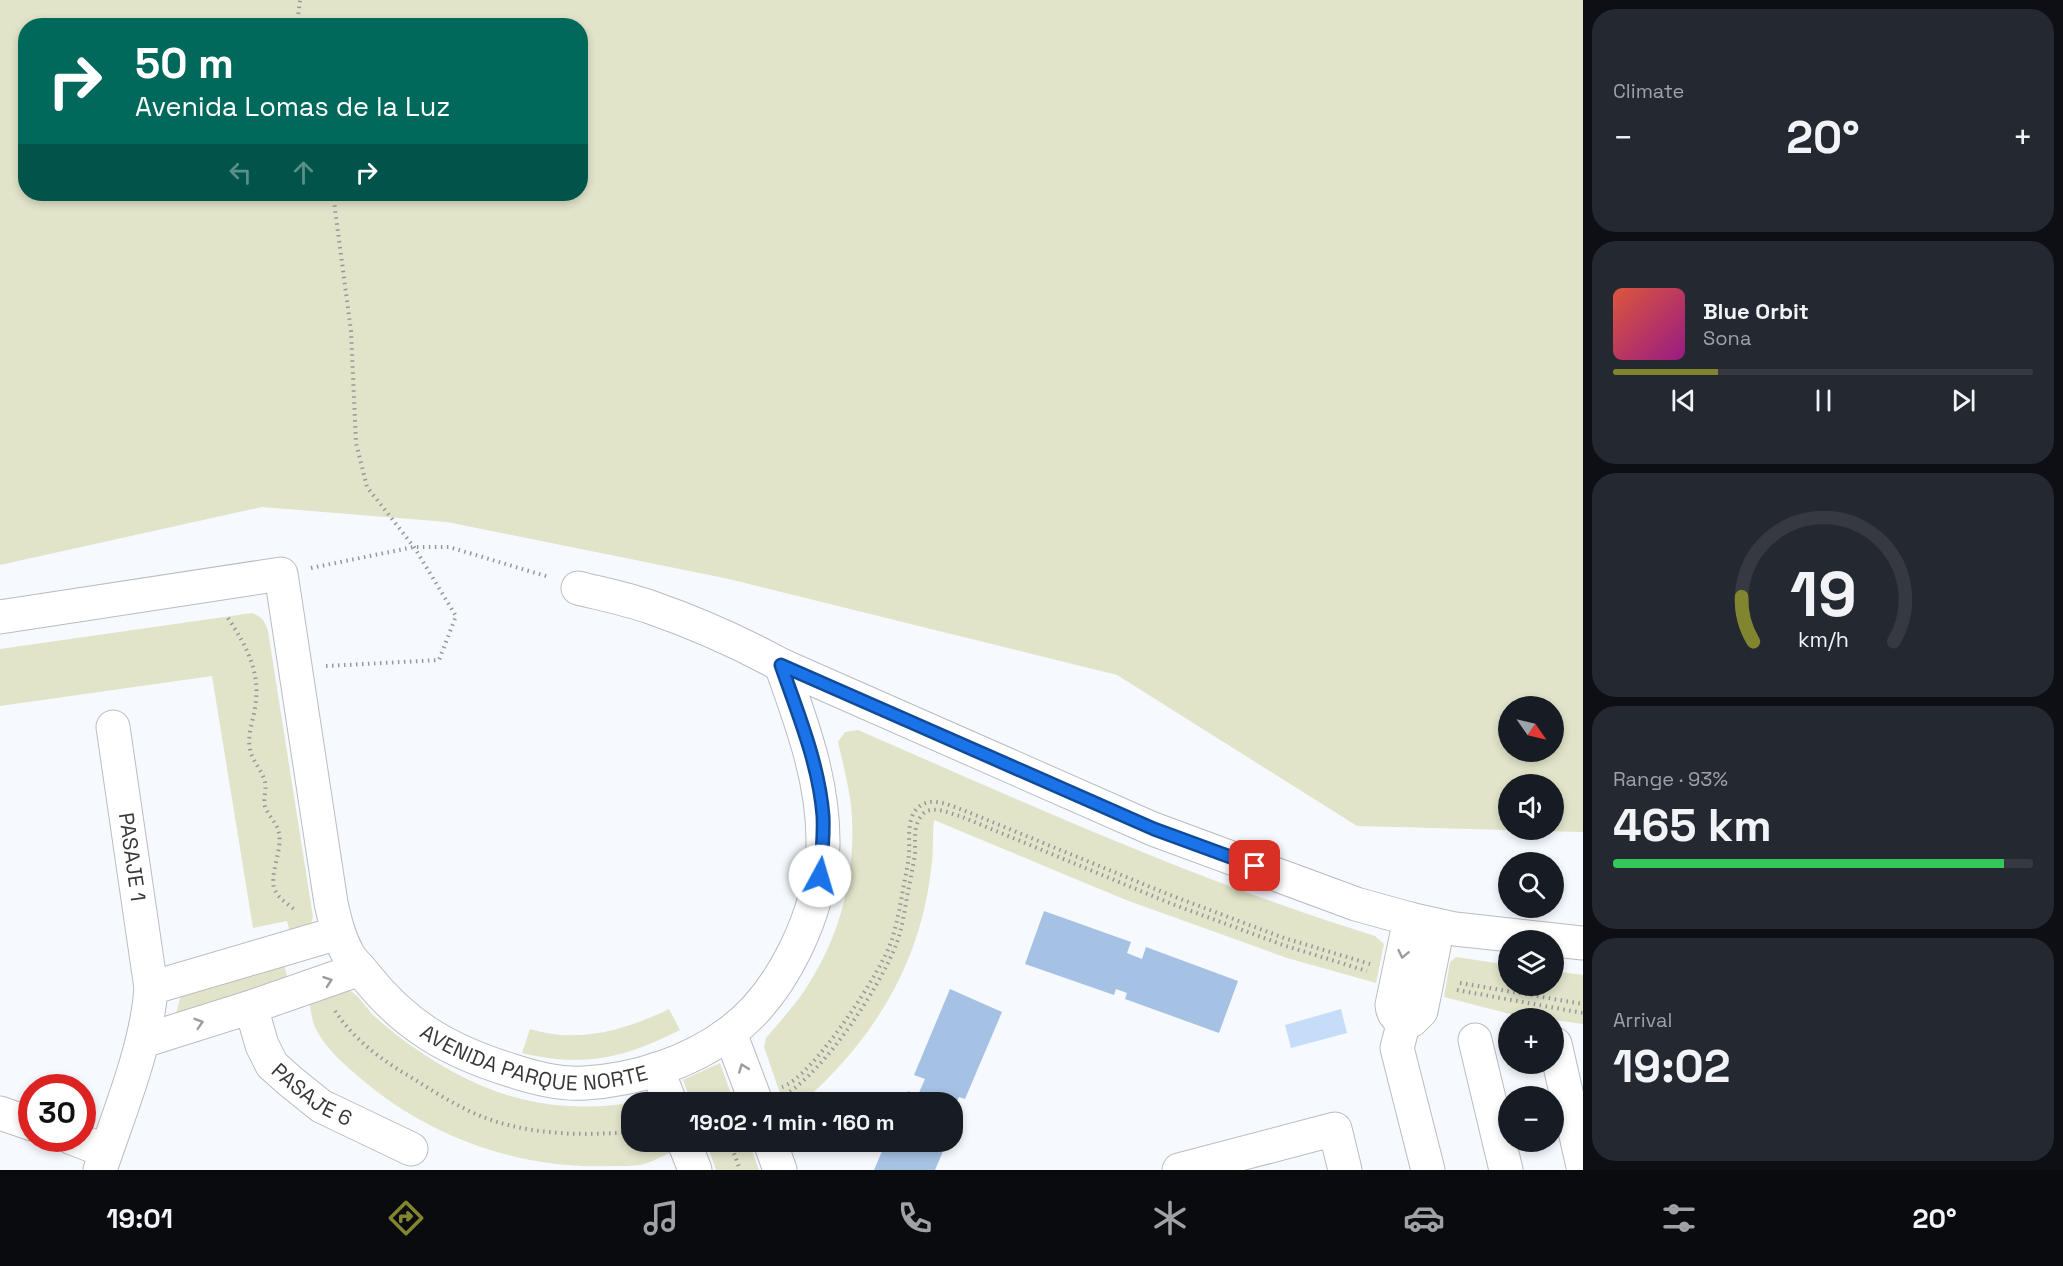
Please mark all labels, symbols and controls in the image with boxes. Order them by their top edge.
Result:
text: 50 m [135,37,234,90]
icon: right [36,42,114,120]
text: Climate [1613,78,1684,104]
text: Avenida Lomas de la Luz [135,89,450,124]
text: 20° [1786,109,1860,166]
text: − [1613,117,1633,159]
text: + [2013,117,2033,159]
icon: left [224,156,257,189]
icon: ahead [287,156,320,189]
icon: right [350,156,383,189]
text: Blue Orbit [1703,297,1809,325]
text: Sona [1703,325,1751,351]
icon: previous [1667,384,1700,417]
icon: pause [1807,384,1840,417]
icon: next [1947,384,1980,417]
text: 19 [1790,555,1856,634]
text: km/h [1797,626,1849,653]
north arrow [1498,696,1564,762]
map controls [1498,696,1564,1152]
text: Range · 93% [1613,766,1728,792]
button: sound [1498,774,1564,840]
text: 465 km [1613,797,1772,854]
street label: PASAJE 1 [113,811,152,903]
pin [1229,840,1280,891]
position arrow [788,844,852,908]
icon: arrive [1238,849,1271,882]
button: search [1498,852,1564,918]
button: layers [1498,930,1564,996]
one-way arrow [1397,948,1410,958]
one-way arrow [322,975,333,988]
text: Arrival [1613,1007,1672,1033]
button: + [1498,1008,1564,1074]
one-way arrow [193,1018,203,1031]
street label: AVENIDA PARQUE NORTE [415,1018,651,1096]
text: 19:02 [1613,1038,1730,1095]
street label: PASAJE 6 [266,1057,357,1132]
one-way arrow [737,1063,750,1073]
speed limit sign: 30 [18,1074,96,1152]
button: − [1498,1086,1564,1152]
text: 19:02 · 1 min · 160 m [689,1108,895,1136]
icon: directions [385,1197,427,1239]
icon: music [640,1197,682,1239]
icon: phone [894,1197,936,1239]
icon: climate [1149,1197,1191,1239]
icon: car [1403,1197,1445,1239]
icon: filters [1658,1197,1700,1239]
text: 19:01 [106,1201,173,1236]
text: 20° [1913,1201,1957,1236]

